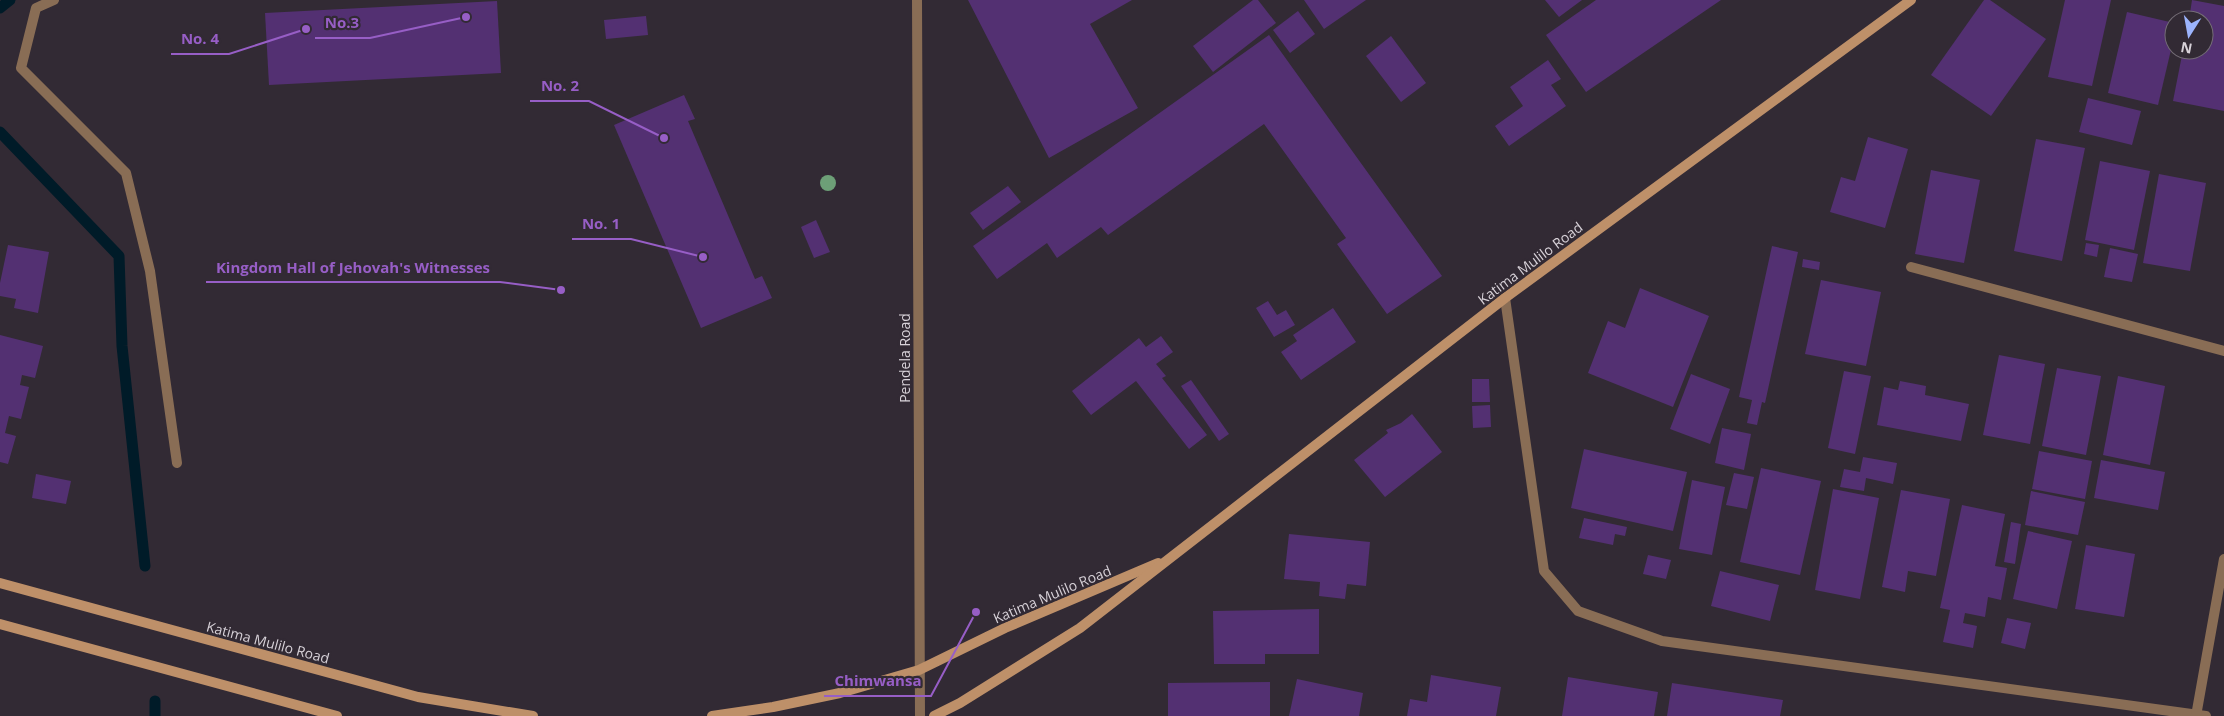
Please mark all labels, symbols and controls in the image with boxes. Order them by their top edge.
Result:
callout: No.3 [315,8,370,38]
north arrow [2164,10,2214,60]
text: No.3 [325,12,359,32]
callout: No. 4 [171,24,229,54]
text: No. 4 [181,28,220,48]
text: N [2179,38,2194,59]
callout: No. 2 [530,71,589,101]
text: No. 2 [541,75,580,95]
callout: No. 1 [572,209,631,239]
text: No. 1 [582,213,620,233]
street label: Katima Mulilo Road [1474,217,1586,309]
callout: Kingdom Hall of Jehovah's Witnesses [206,252,500,282]
text: Kingdom Hall of Jehovah's Witnesses [216,257,490,277]
street label: Pendela Road [895,313,914,403]
street label: Katima Mulilo Road [990,561,1114,627]
street label: Katima Mulilo Road [204,616,332,668]
callout: Chimwansa [824,666,931,696]
text: Chimwansa [835,670,922,690]

